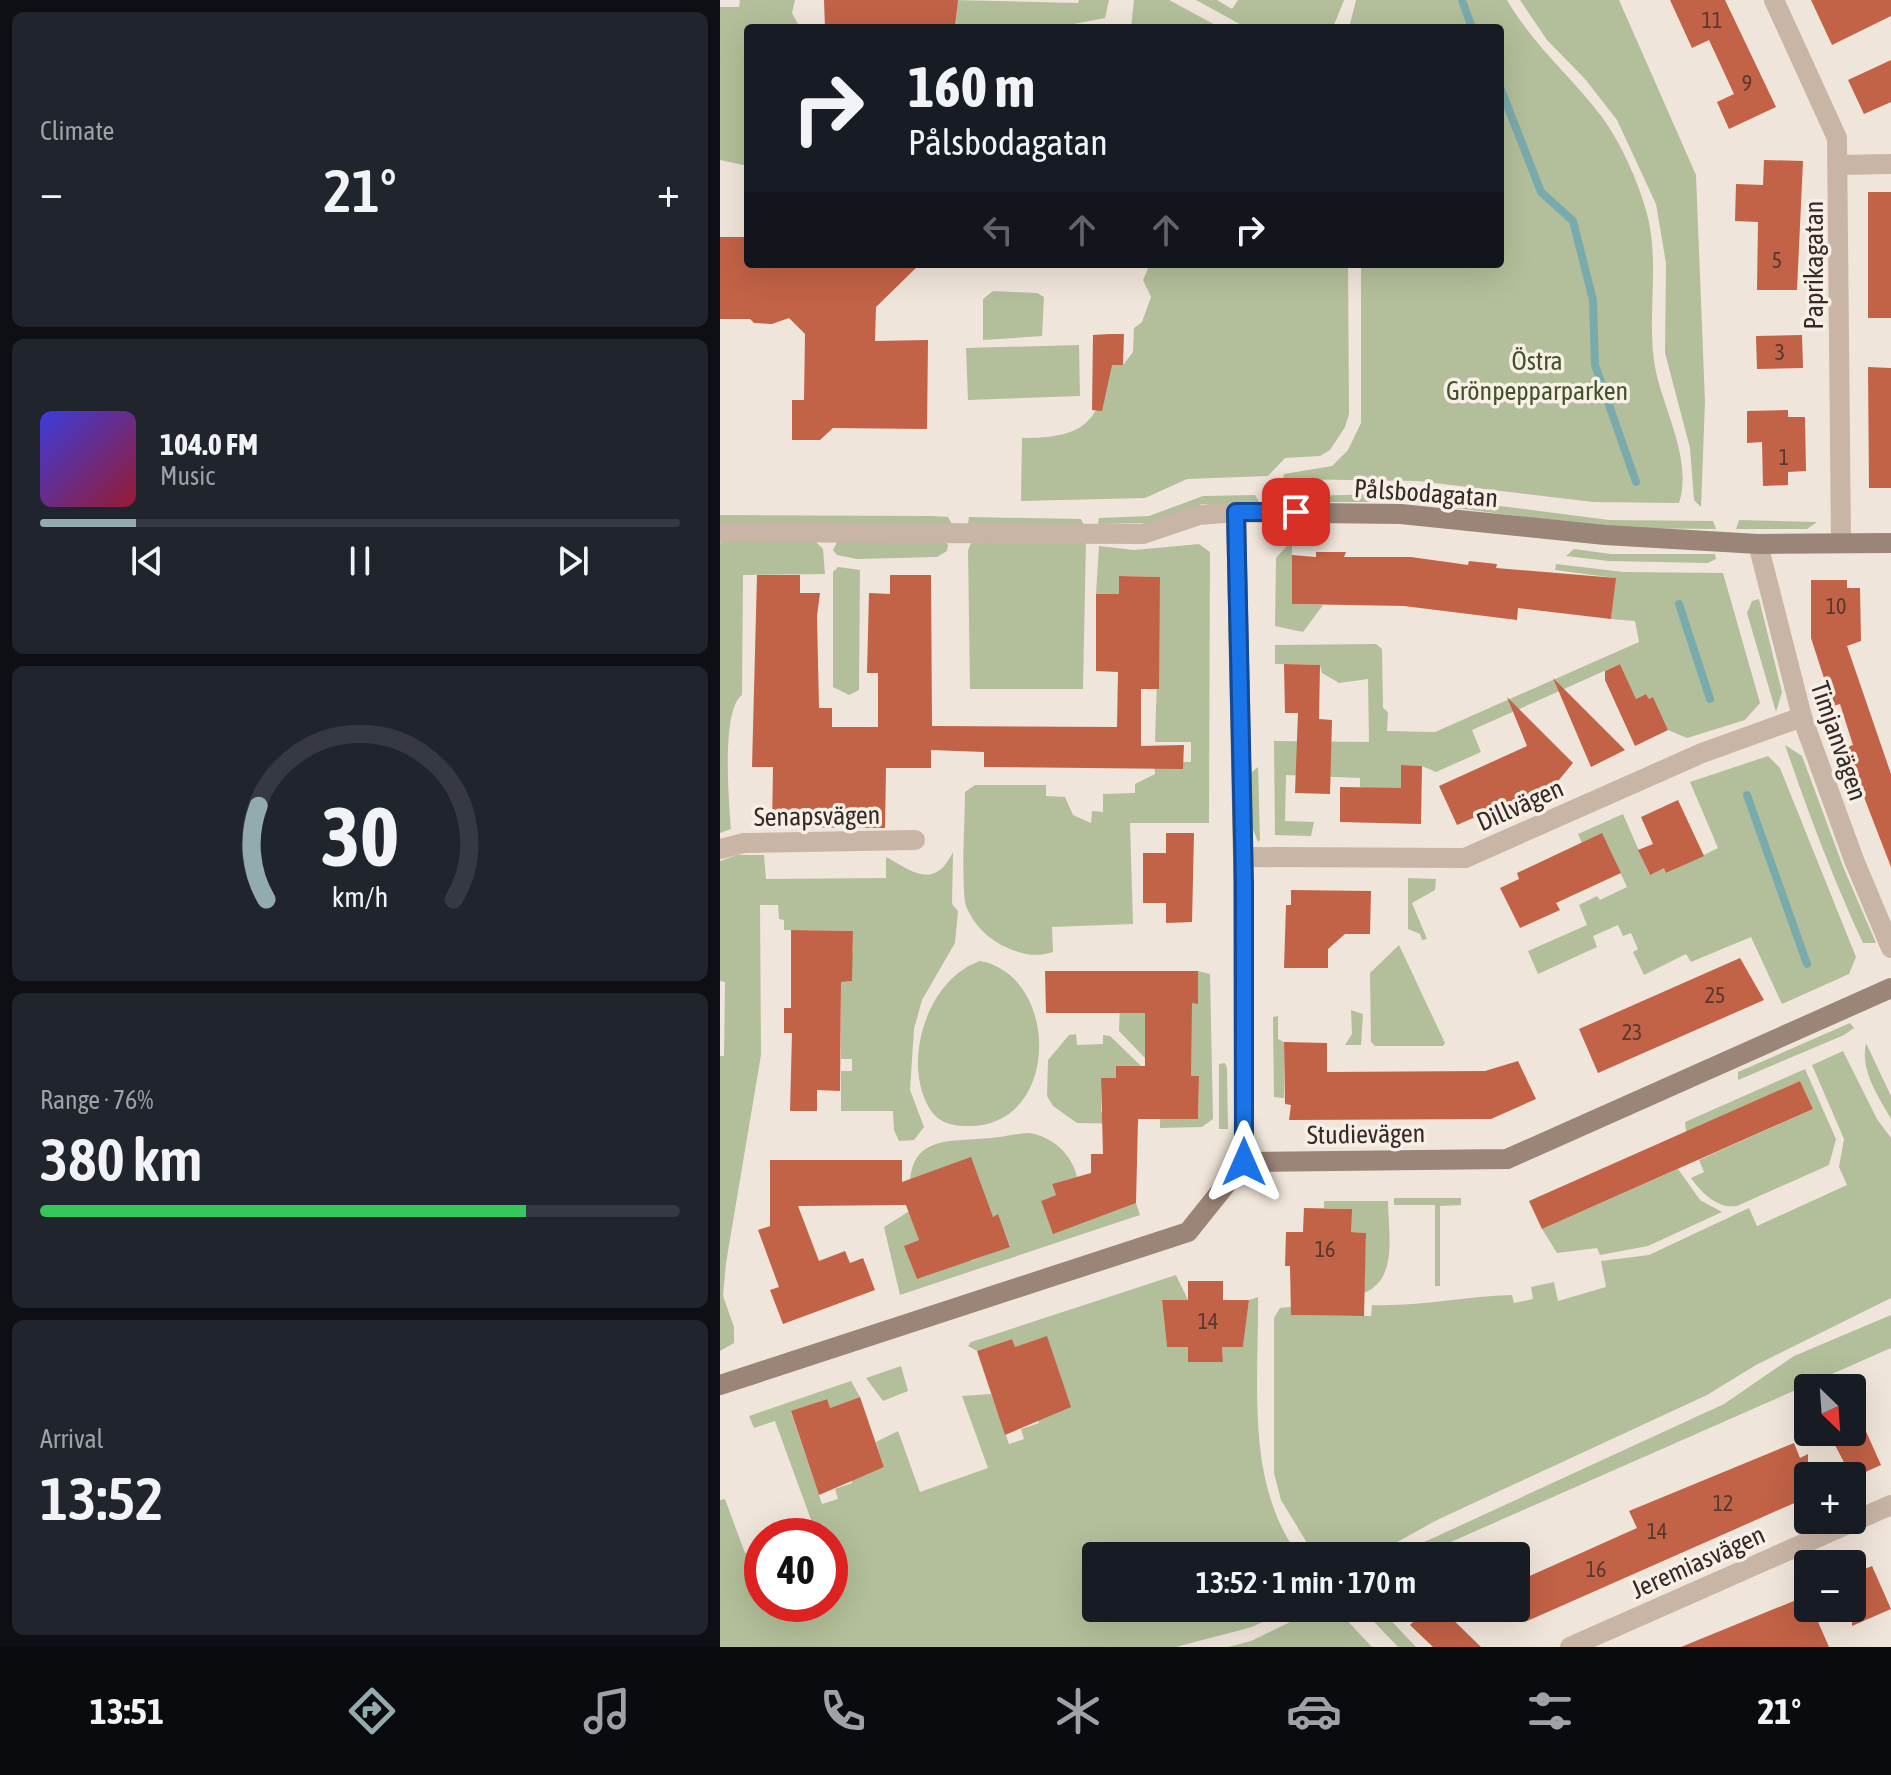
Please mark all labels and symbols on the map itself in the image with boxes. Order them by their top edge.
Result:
house number: 11 [1702,7,1722,33]
house number: 9 [1742,70,1752,96]
street label: Paprikagatan [1799,201,1829,329]
house number: 5 [1772,247,1782,273]
house number: 3 [1775,339,1785,365]
park label: Östra Grönpepparparken [1446,346,1628,406]
house number: 1 [1779,444,1789,470]
street label: Pålsbodagatan [1353,473,1499,513]
pin [1262,478,1330,546]
house number: 10 [1826,593,1846,619]
street label: Timjanvägen [1805,678,1873,804]
street label: Dillvägen [1472,773,1568,837]
street label: Senapsvägen [753,800,881,832]
house number: 25 [1705,982,1725,1008]
house number: 23 [1622,1019,1642,1045]
street label: Studievägen [1307,1118,1425,1150]
position arrow [1202,1120,1286,1204]
house number: 16 [1315,1236,1335,1262]
house number: 14 [1198,1308,1218,1334]
north arrow [1794,1374,1866,1446]
house number: 12 [1713,1490,1733,1516]
speed limit sign: 40 [744,1518,848,1622]
house number: 14 [1647,1518,1667,1544]
street label: Jeremiasvägen [1626,1519,1770,1605]
house number: 16 [1586,1556,1606,1582]

